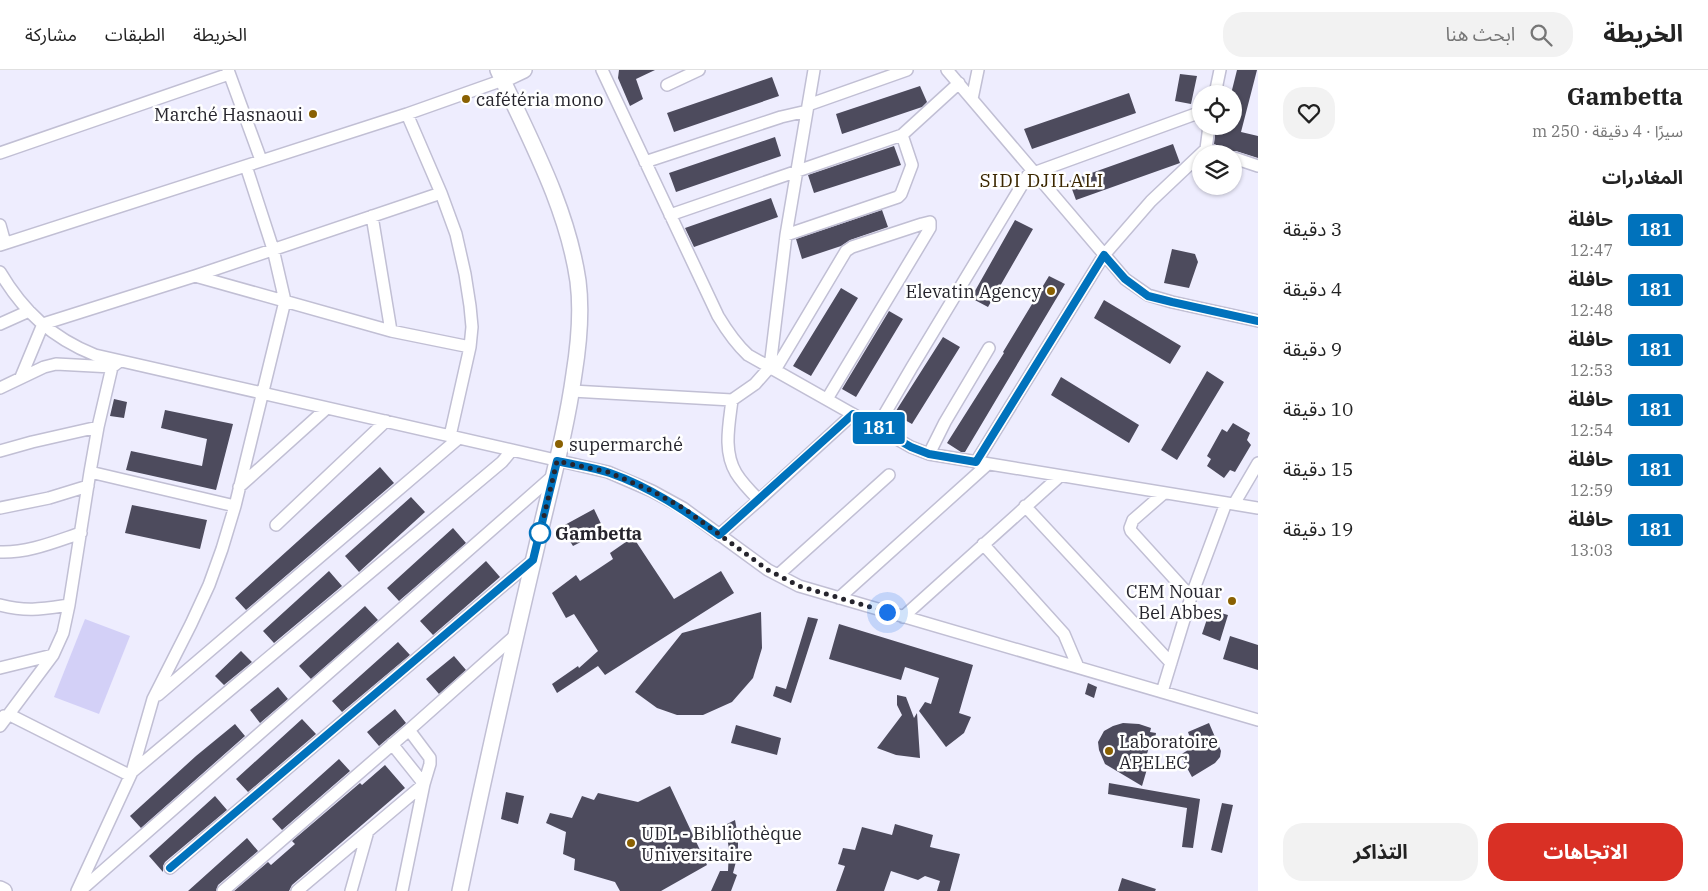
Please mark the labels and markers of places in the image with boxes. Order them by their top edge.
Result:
place label: cafétéria mono [476,88,603,111]
marker: cafétéria mono [460,93,472,105]
place label: Marché Hasnaoui [154,103,303,126]
marker: Marché Hasnaoui [307,108,319,120]
place label: Elevatin Agency [906,280,1041,303]
marker: Elevatin Agency [1045,285,1057,297]
place label: supermarché [569,433,683,456]
marker: supermarché [553,438,565,450]
marker: Gambetta [529,522,551,544]
place label: Gambetta [555,522,642,545]
place label: CEM Nouar Bel Abbes [1126,580,1222,624]
marker: CEM Nouar Bel Abbes [1226,595,1238,607]
place label: Laboratoire APELEC [1119,730,1218,774]
marker: Laboratoire APELEC [1103,745,1115,757]
place label: UDL - Bibliothèque Universitaire [641,822,802,866]
marker: UDL - Bibliothèque Universitaire [625,837,637,849]

